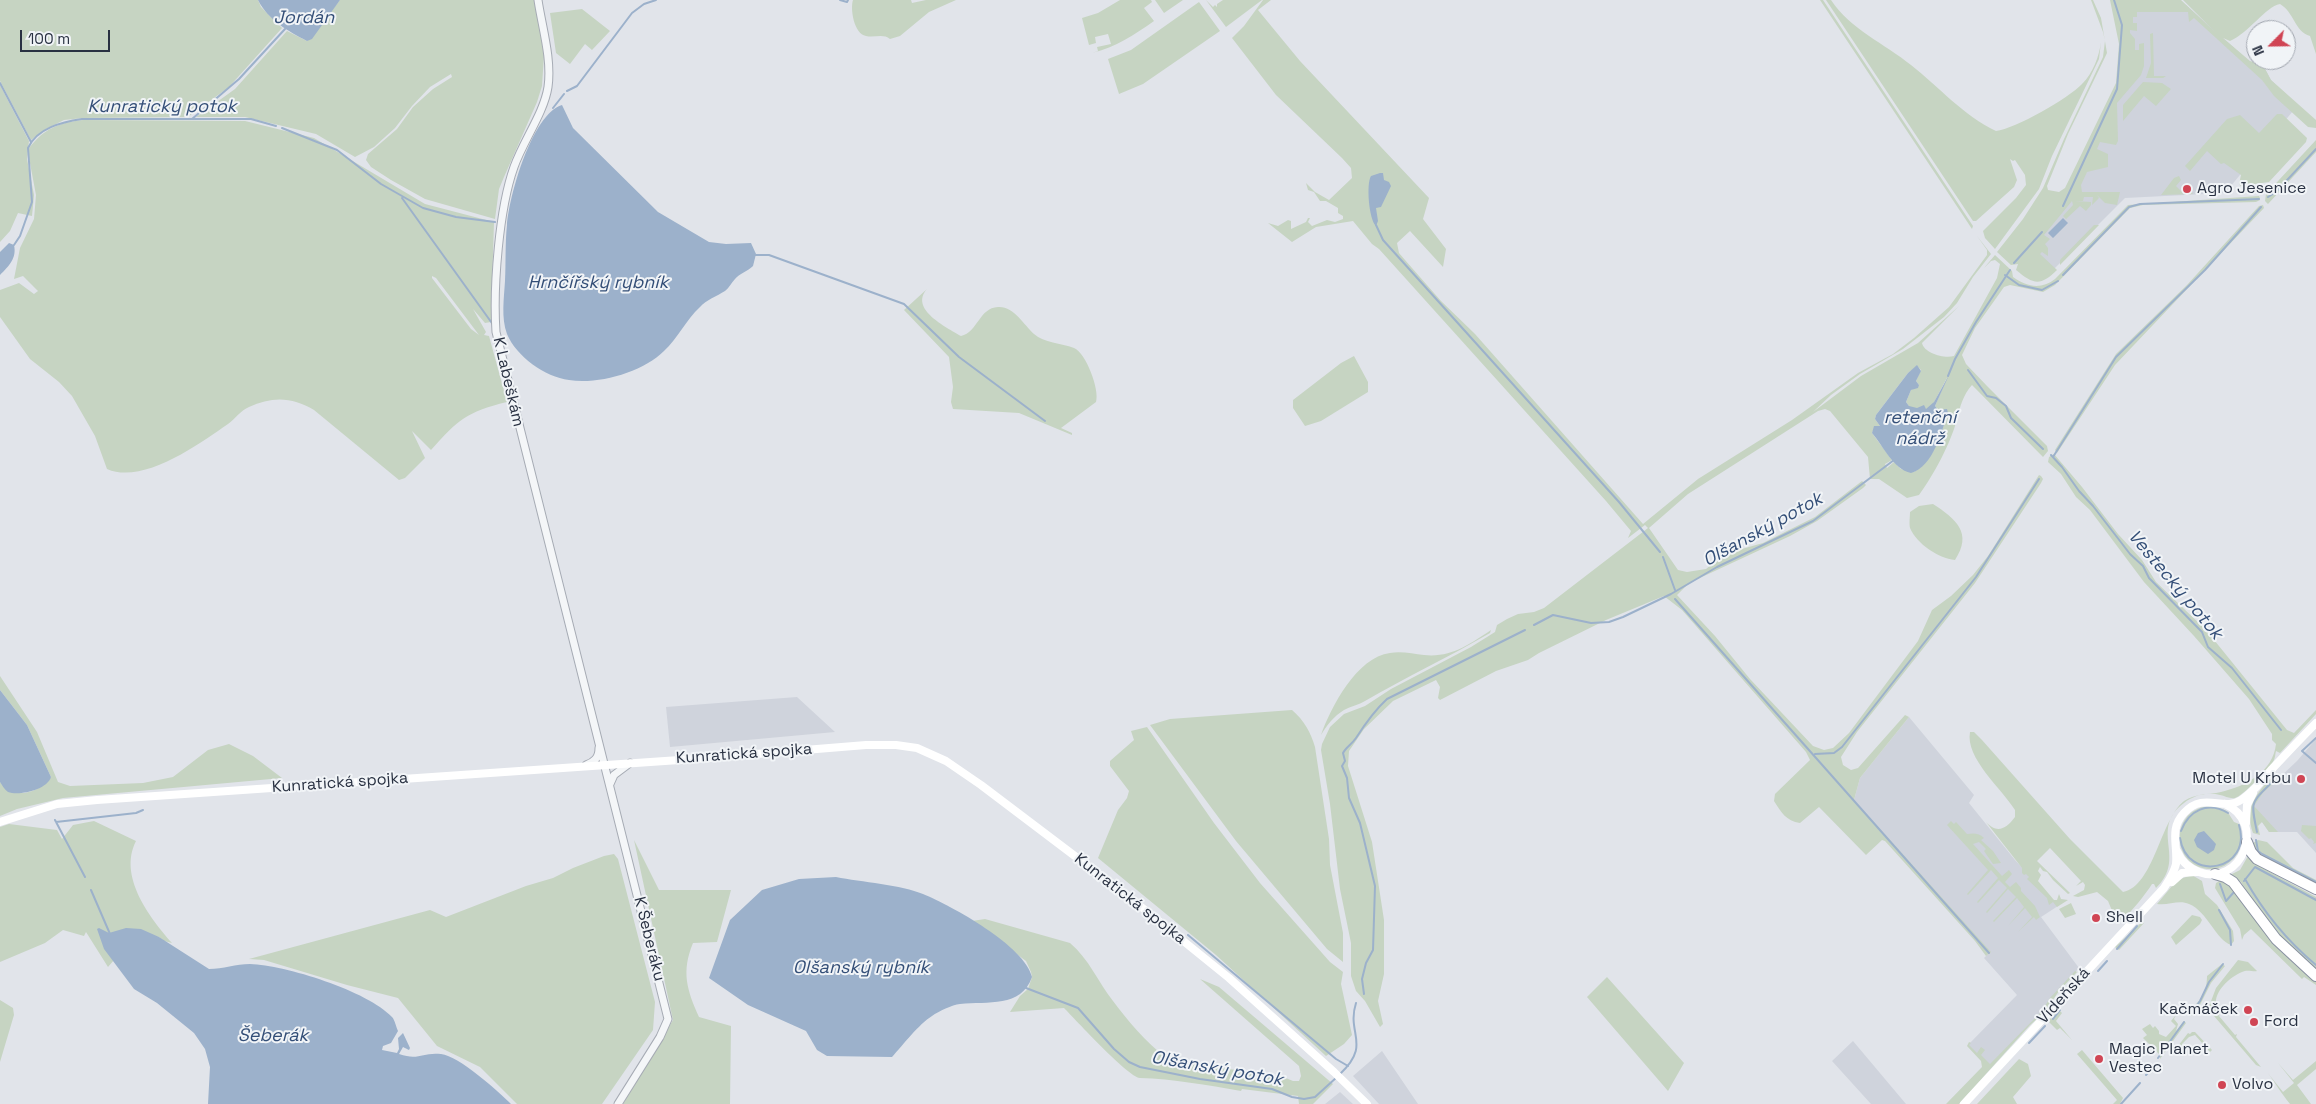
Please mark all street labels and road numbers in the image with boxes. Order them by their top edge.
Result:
street label: K Labeškám [488,335,528,429]
street label: Kunratická spojka [675,740,813,768]
street label: Kunratická spojka [271,769,409,797]
street label: Kunratická spojka [1070,849,1190,949]
street label: K Šeberáku [629,895,669,983]
street label: Vídeňská [2034,964,2094,1028]

